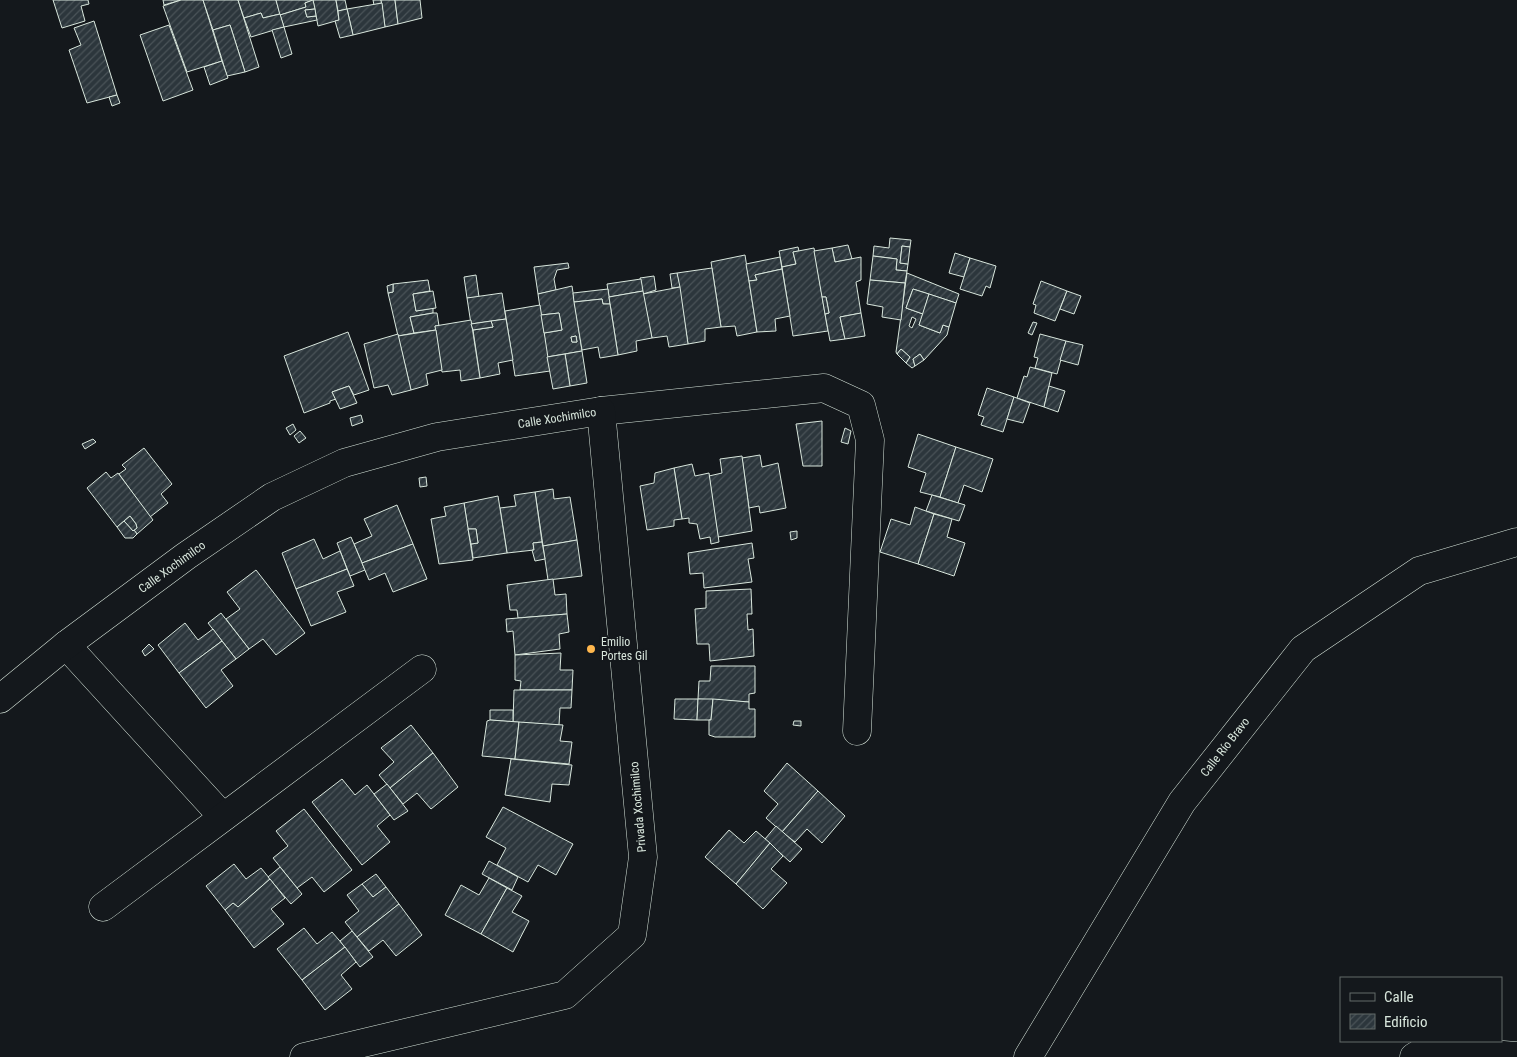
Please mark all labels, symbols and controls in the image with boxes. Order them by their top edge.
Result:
street label: Calle Xochimilco [517,405,597,431]
street label: Calle Xochimilco [136,538,208,596]
place label: Emilio Portes Gil [601,635,648,663]
marker: Emilio Portes Gil [585,643,597,655]
street label: Calle Río Bravo [1198,715,1252,779]
street label: Privada Xochimilco [627,761,649,853]
legend [1340,977,1502,1042]
text: Calle [1384,988,1414,1006]
text: Edificio [1384,1013,1427,1031]

